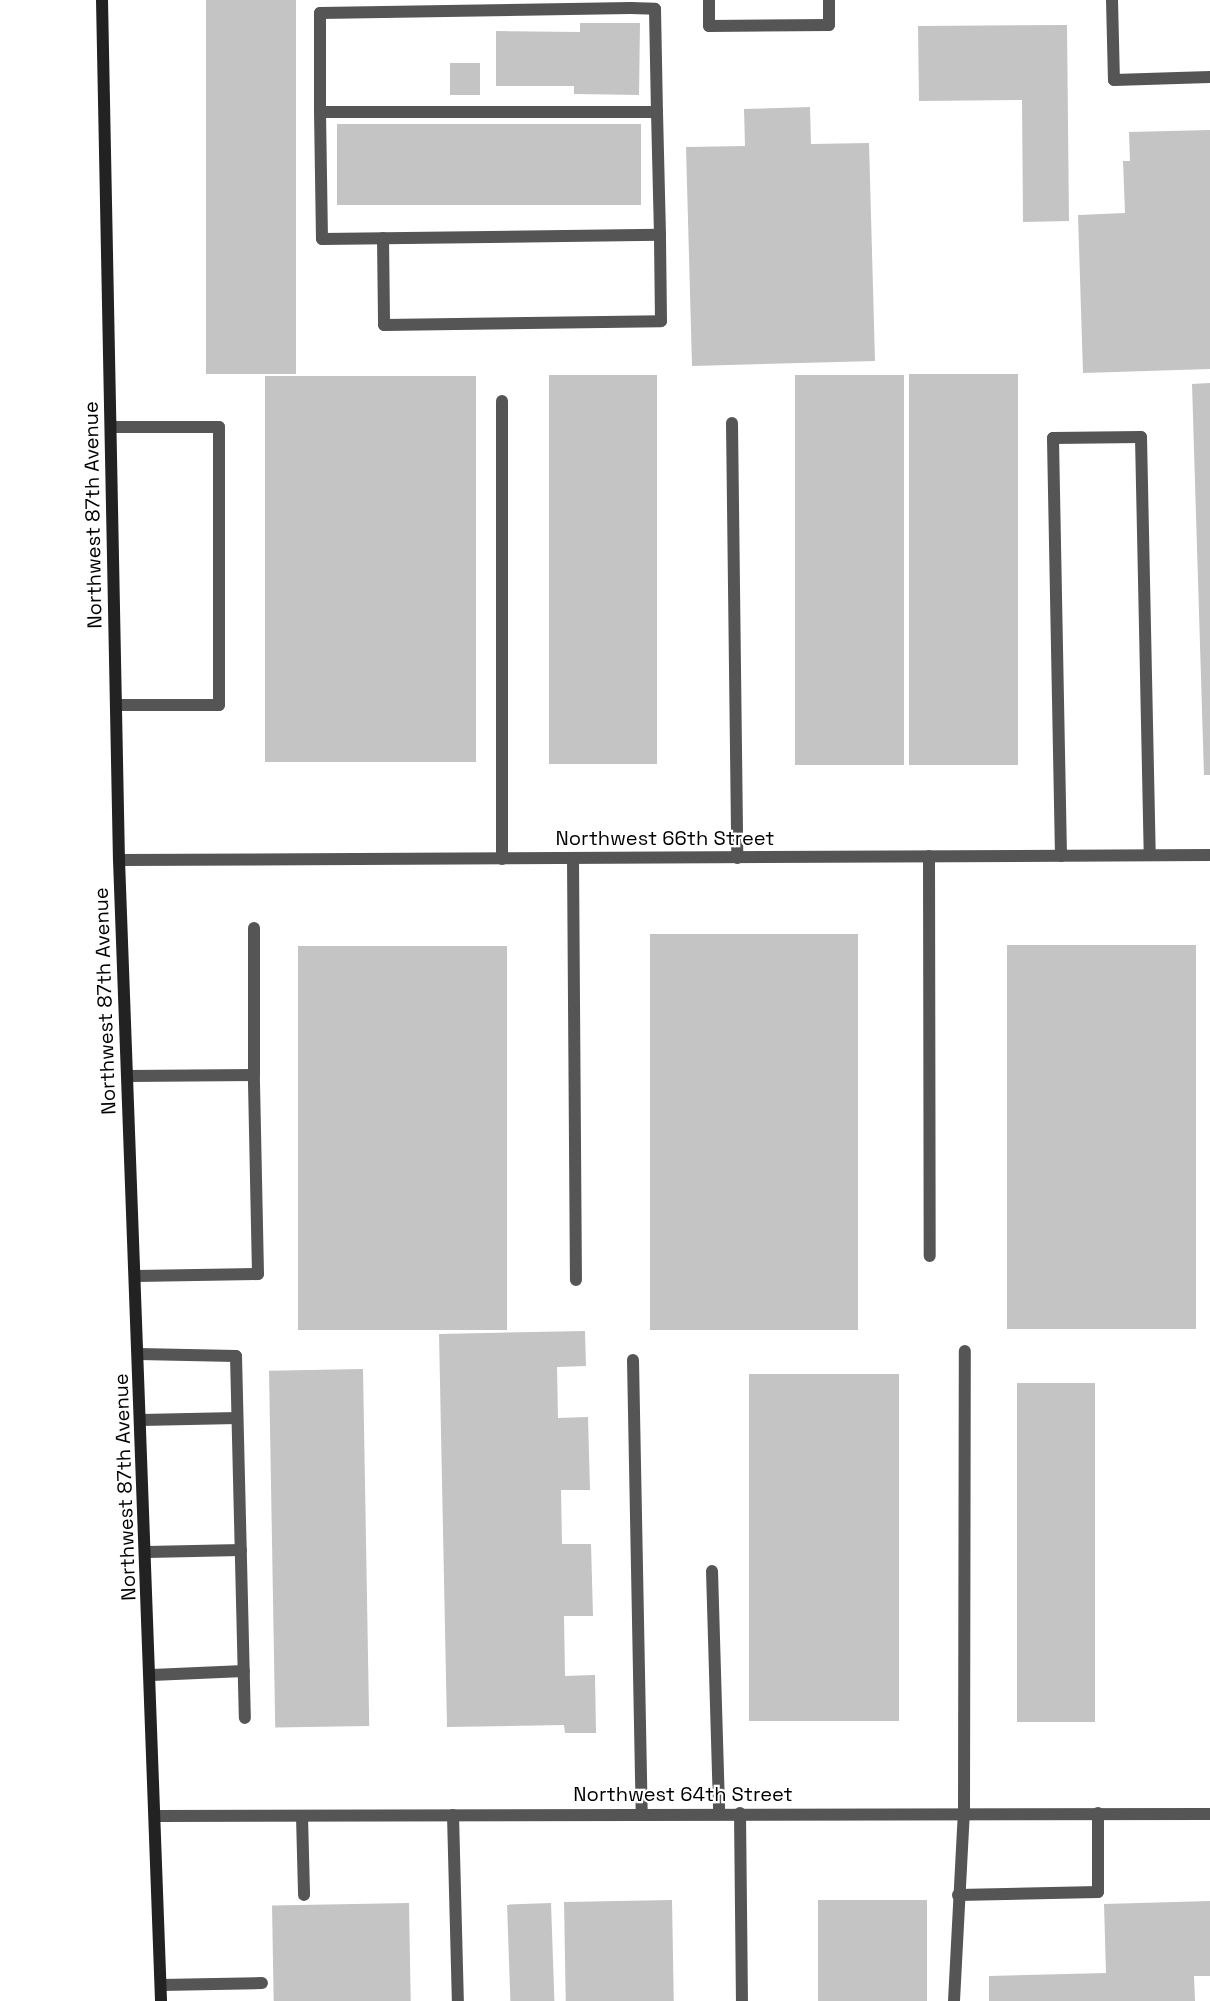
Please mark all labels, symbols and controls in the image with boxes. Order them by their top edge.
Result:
street label: Northwest 87th Avenue [79,401,107,629]
street label: Northwest 66th Street [555,826,775,850]
street label: Northwest 87th Avenue [89,887,121,1115]
street label: Northwest 87th Avenue [109,1373,141,1601]
street label: Northwest 64th Street [573,1782,793,1806]

